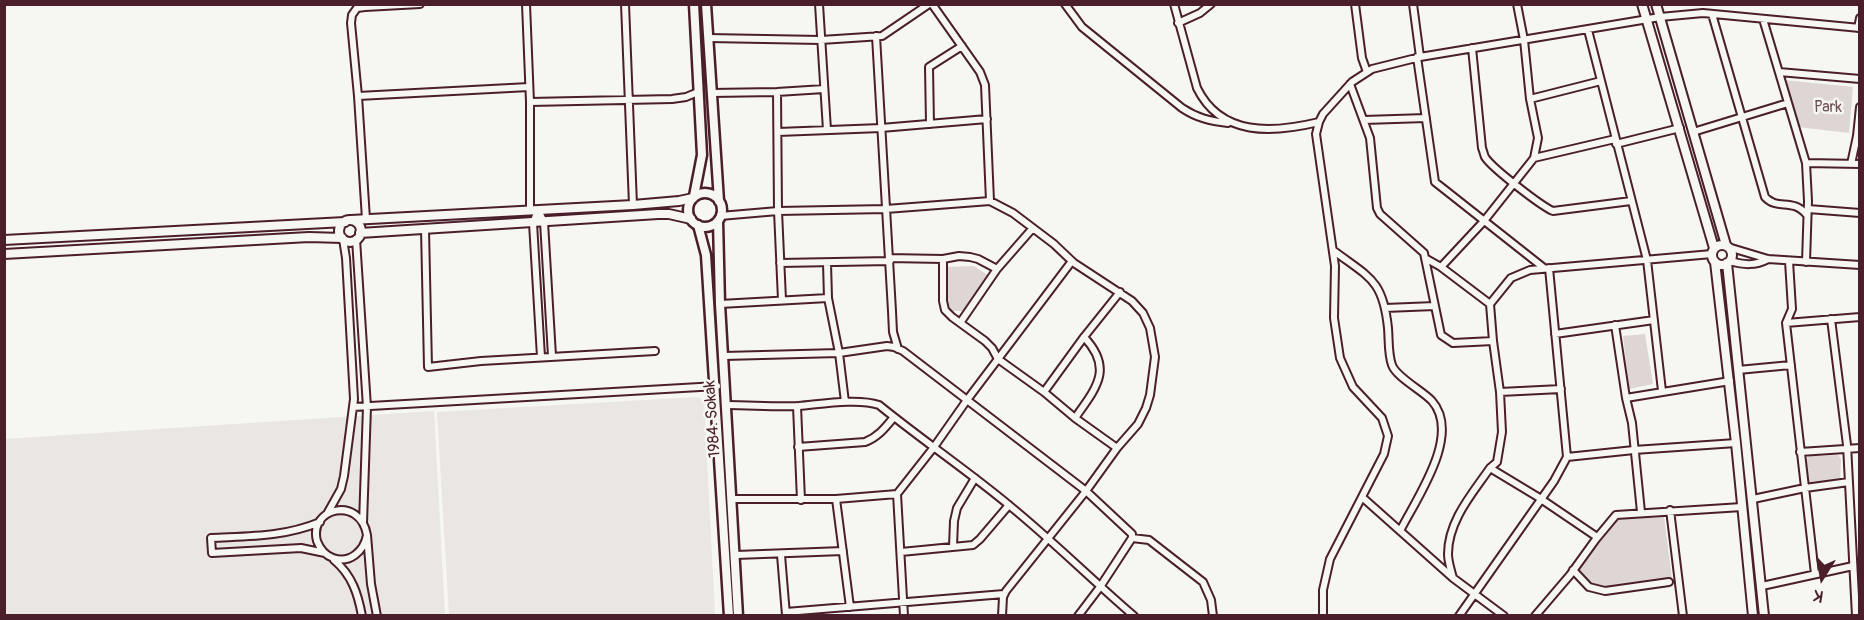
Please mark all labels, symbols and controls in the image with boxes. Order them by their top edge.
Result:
park label: Park [1814,98,1842,118]
street label: 1984. Sokak [701,380,725,458]
north arrow [1792,548,1852,608]
text: K [1812,585,1825,606]

